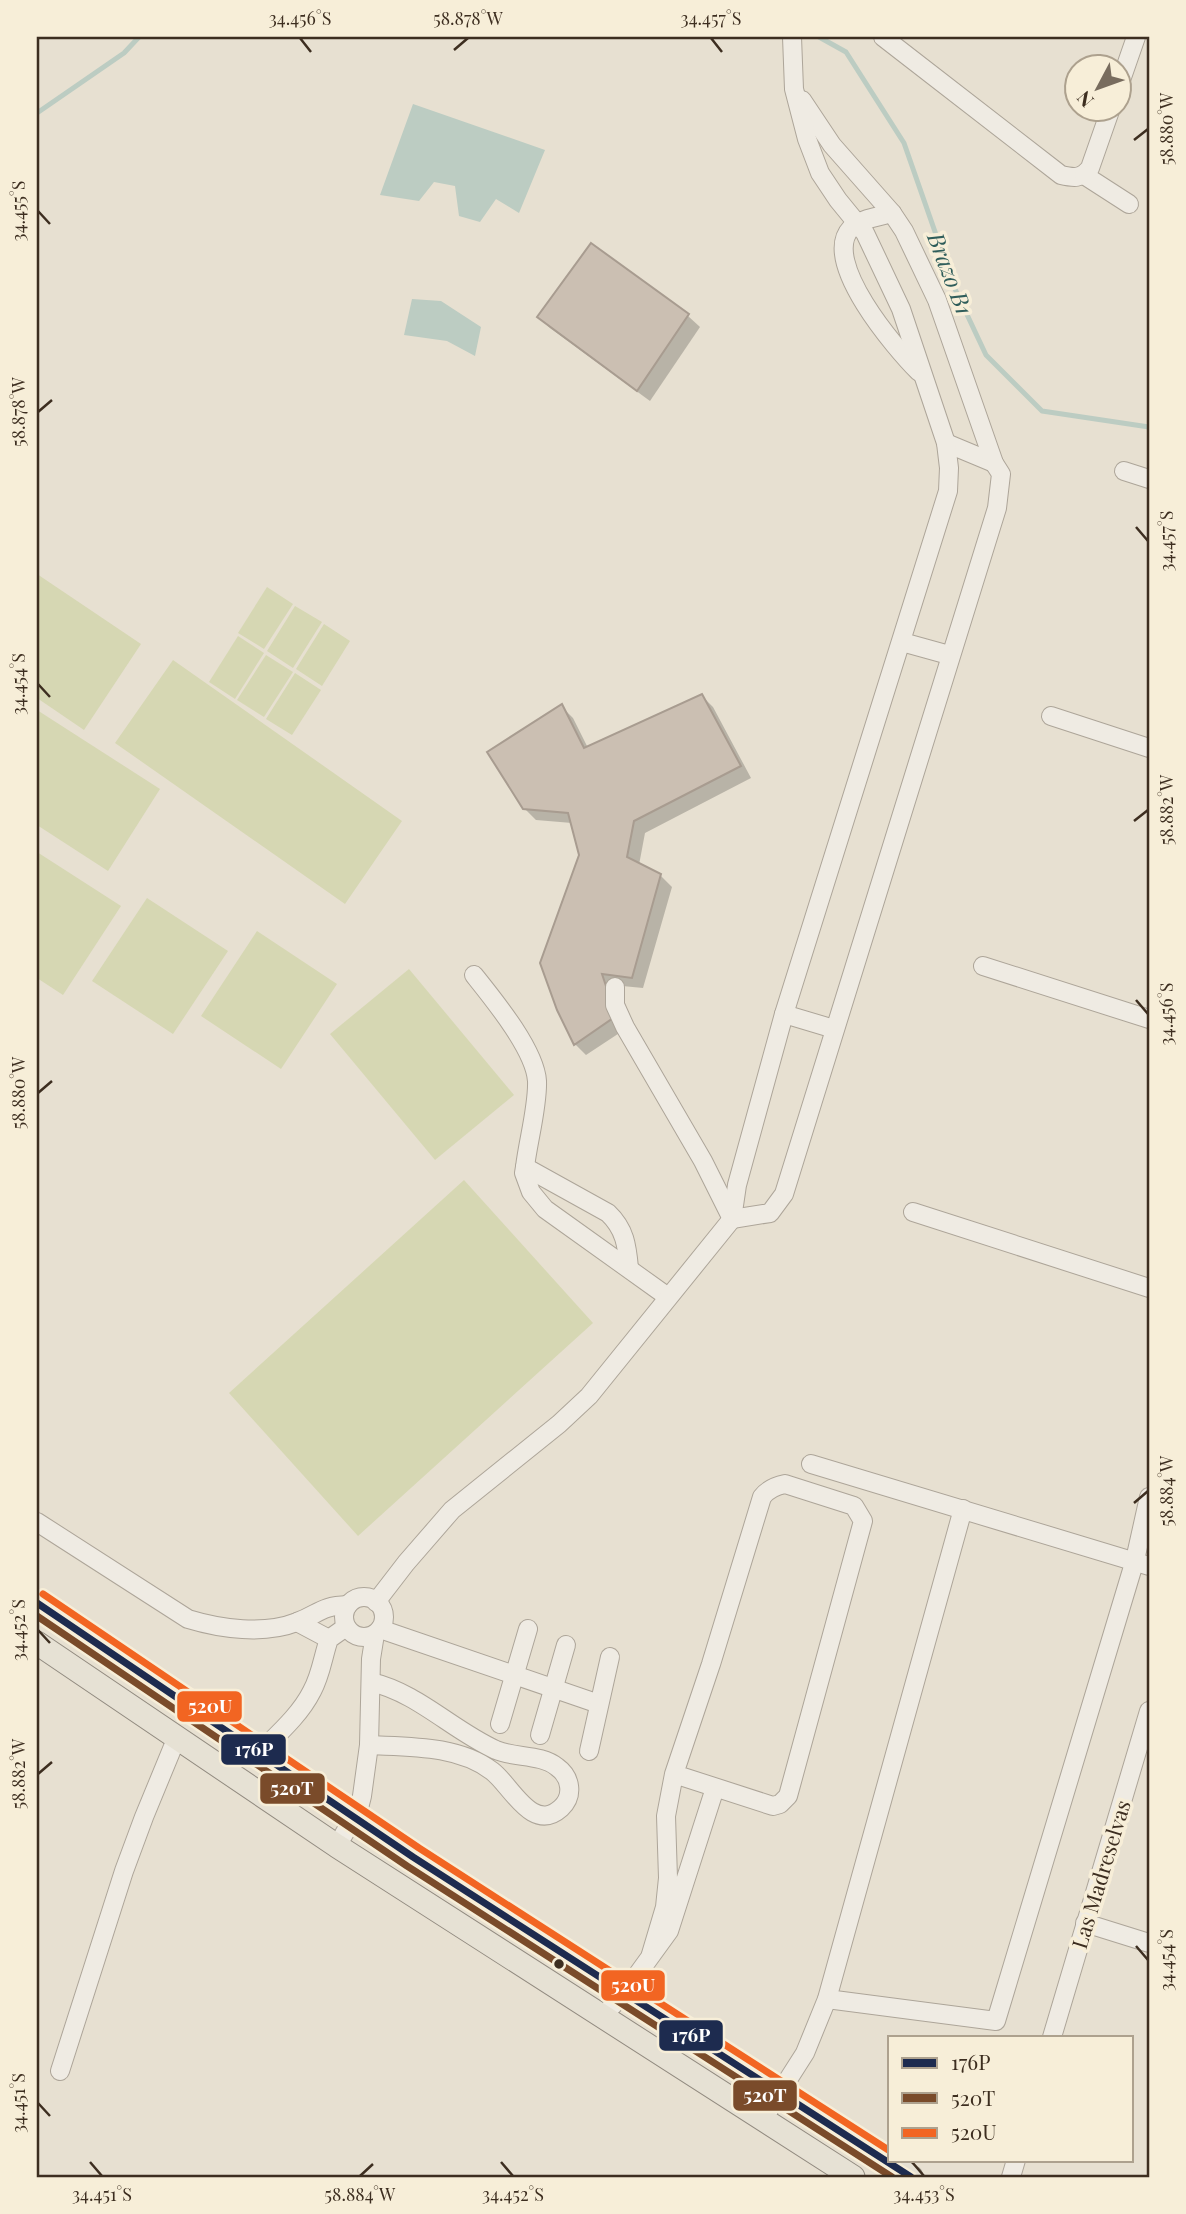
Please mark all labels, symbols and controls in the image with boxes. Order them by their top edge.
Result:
text: 34.456°S [269,6,331,30]
text: 58.878°W [433,6,504,30]
text: 34.457°S [681,6,741,30]
north arrow [1064,52,1134,122]
text: N [1070,86,1099,114]
text: 58.880°W [1154,92,1178,165]
text: 34.455°S [6,181,30,241]
water label: Brazo B1 [921,227,981,319]
text: 58.878°W [6,376,30,447]
text: 34.457°S [1154,511,1178,571]
text: 34.454°S [6,653,30,715]
text: 58.882°W [1154,774,1178,845]
text: 34.456°S [1154,983,1178,1045]
text: 58.880°W [6,1056,30,1129]
text: 58.884°W [1154,1455,1178,1526]
text: 34.452°S [6,1599,30,1661]
line badge: 520U [176,1690,243,1723]
text: 520U [188,1692,232,1718]
line badge: 176P [220,1733,287,1766]
text: 176P [235,1735,273,1761]
text: 58.882°W [6,1738,30,1809]
line badge: 520T [259,1772,326,1805]
text: 520T [270,1774,314,1800]
street label: Las Madreselvas [1064,1796,1136,1952]
text: 34.454°S [1154,1929,1178,1991]
unlabelled marker [552,1957,566,1971]
line badge: 520U [600,1969,666,2002]
text: 520U [611,1971,655,1997]
line badge: 176P [658,2019,724,2052]
text: 176P [672,2021,710,2047]
legend [888,2036,1134,2162]
text: 176P [951,2047,990,2075]
text: 34.451°S [6,2073,30,2133]
line badge: 520T [732,2079,798,2112]
text: 520T [743,2081,787,2107]
text: 520T [951,2083,995,2111]
text: 520U [951,2117,997,2145]
text: 34.451°S [72,2182,132,2206]
text: 58.884°W [325,2182,396,2206]
text: 34.452°S [482,2182,544,2206]
text: 34.453°S [893,2182,955,2206]

